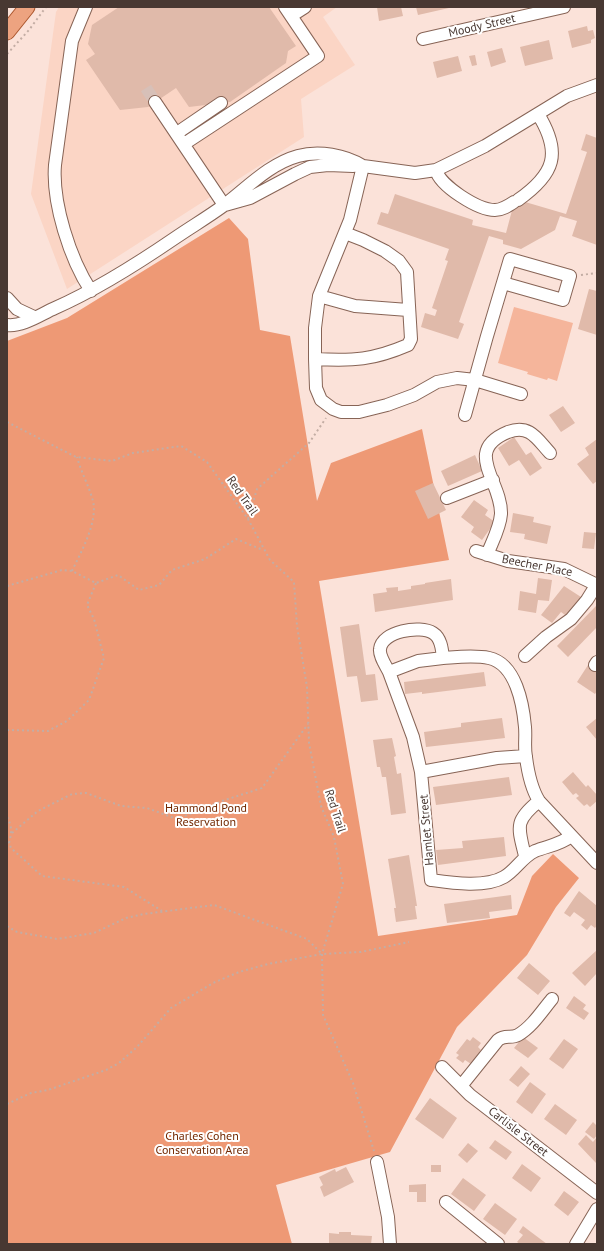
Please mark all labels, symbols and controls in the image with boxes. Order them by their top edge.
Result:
street label: Moody Street [447,11,517,41]
street label: Red Trail [223,474,261,518]
street label: Beecher Place [500,552,574,580]
street label: Red Trail [321,788,349,834]
street label: Hamlet Street [417,794,437,866]
park label: Hammond Pond Reservation [165,802,247,830]
street label: Carlisle Street [485,1104,551,1160]
park label: Charles Cohen Conservation Area [155,1130,249,1158]

